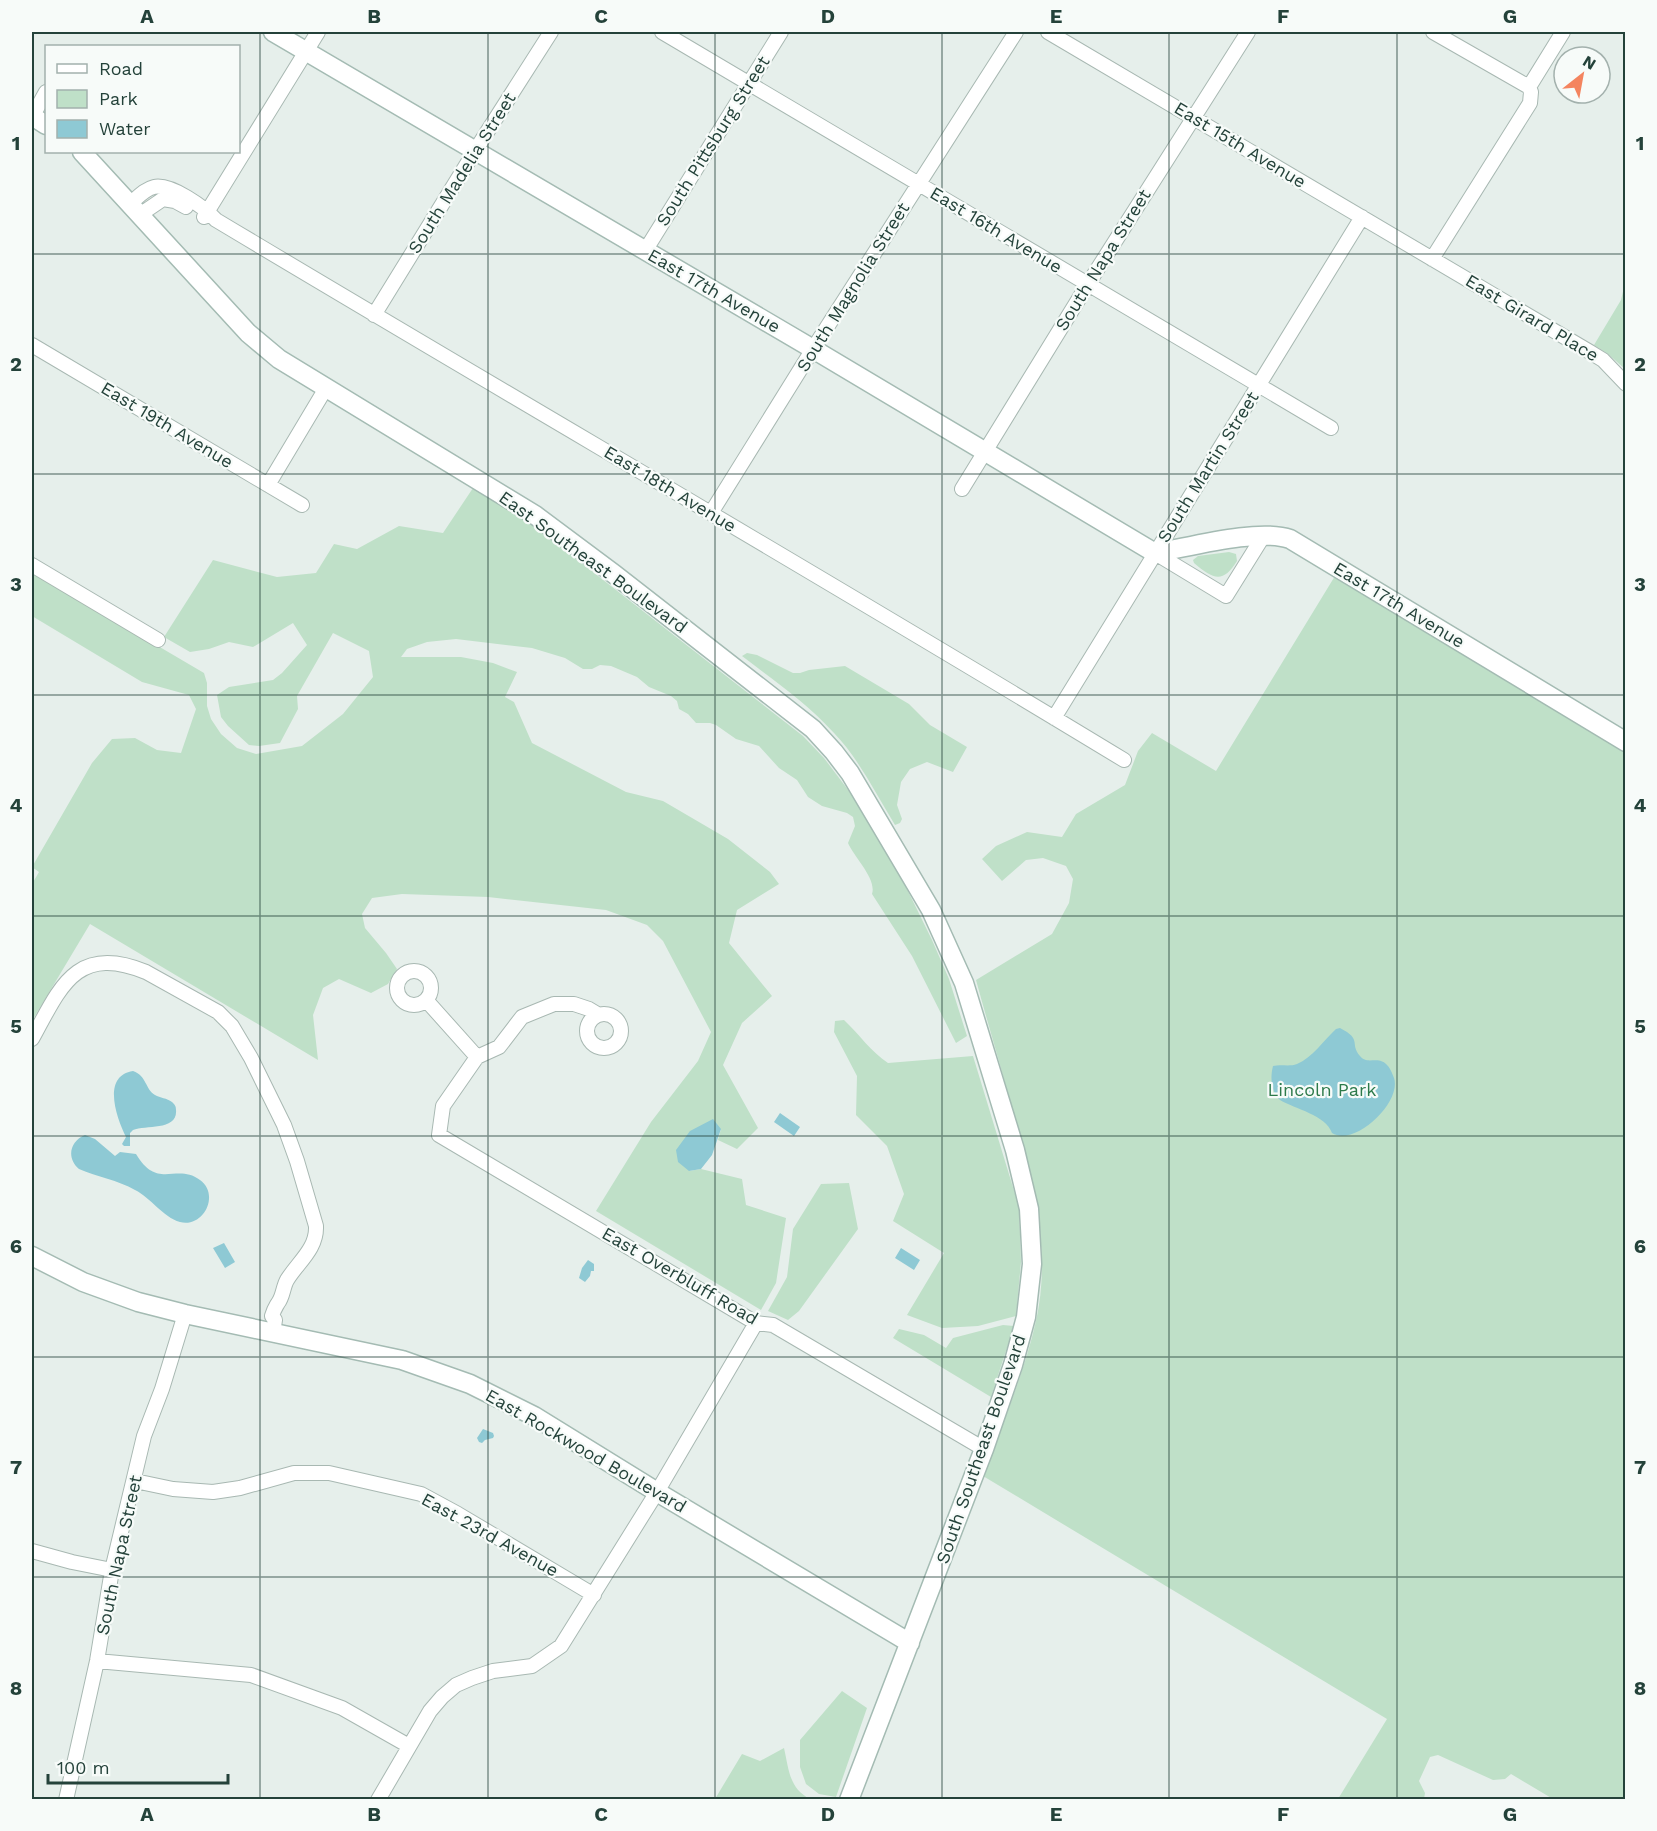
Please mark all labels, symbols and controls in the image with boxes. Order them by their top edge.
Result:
text: A [140,4,154,28]
text: B [367,4,381,28]
text: C [594,4,608,28]
text: D [821,4,835,28]
text: E [1050,4,1062,28]
text: F [1277,4,1289,28]
text: G [1503,4,1517,28]
legend [45,45,240,153]
north arrow [1552,45,1612,105]
street label: South Pittsburg Street [652,51,774,230]
text: N [1579,51,1599,74]
text: Road [99,58,143,79]
text: Park [99,88,138,109]
street label: South Madelia Street [403,88,520,257]
street label: East 15th Avenue [1171,97,1310,192]
text: Water [99,118,151,139]
text: 1 [12,131,20,155]
text: 1 [1636,131,1644,155]
street label: East 16th Avenue [926,182,1066,277]
street label: South Napa Street [1050,185,1155,334]
street label: South Magnolia Street [792,198,914,375]
street label: East 17th Avenue [644,244,784,337]
street label: East Girard Place [1462,270,1603,366]
text: 2 [10,352,22,376]
text: 2 [1634,352,1646,376]
street label: East 19th Avenue [97,377,237,472]
street label: South Martin Street [1152,387,1263,546]
street label: East 18th Avenue [600,441,740,536]
street label: East Southeast Boulevard [495,486,692,637]
street label: East 17th Avenue [1330,557,1469,652]
text: 3 [10,572,22,596]
text: 3 [1634,572,1646,596]
text: 4 [10,793,23,817]
text: 4 [1634,793,1647,817]
text: 5 [10,1014,22,1038]
text: 5 [1634,1014,1646,1038]
park label: Lincoln Park [1267,1079,1377,1100]
street label: East Overbluff Road [598,1222,762,1329]
text: 6 [10,1234,22,1258]
text: 6 [1634,1234,1646,1258]
street label: South Southeast Boulevard [931,1331,1030,1566]
street label: East Rockwood Boulevard [482,1384,690,1517]
text: 7 [10,1455,22,1479]
text: 7 [1634,1455,1646,1479]
street label: South Napa Street [91,1473,146,1637]
street label: East 23rd Avenue [418,1488,562,1581]
text: 8 [10,1676,22,1700]
text: 8 [1634,1676,1646,1700]
scale bar [48,1747,228,1785]
text: 100 m [57,1757,110,1778]
text: A [140,1802,154,1826]
text: B [367,1802,381,1826]
text: C [594,1802,608,1826]
text: D [821,1802,835,1826]
text: E [1050,1802,1062,1826]
text: F [1277,1802,1289,1826]
text: G [1503,1802,1517,1826]

